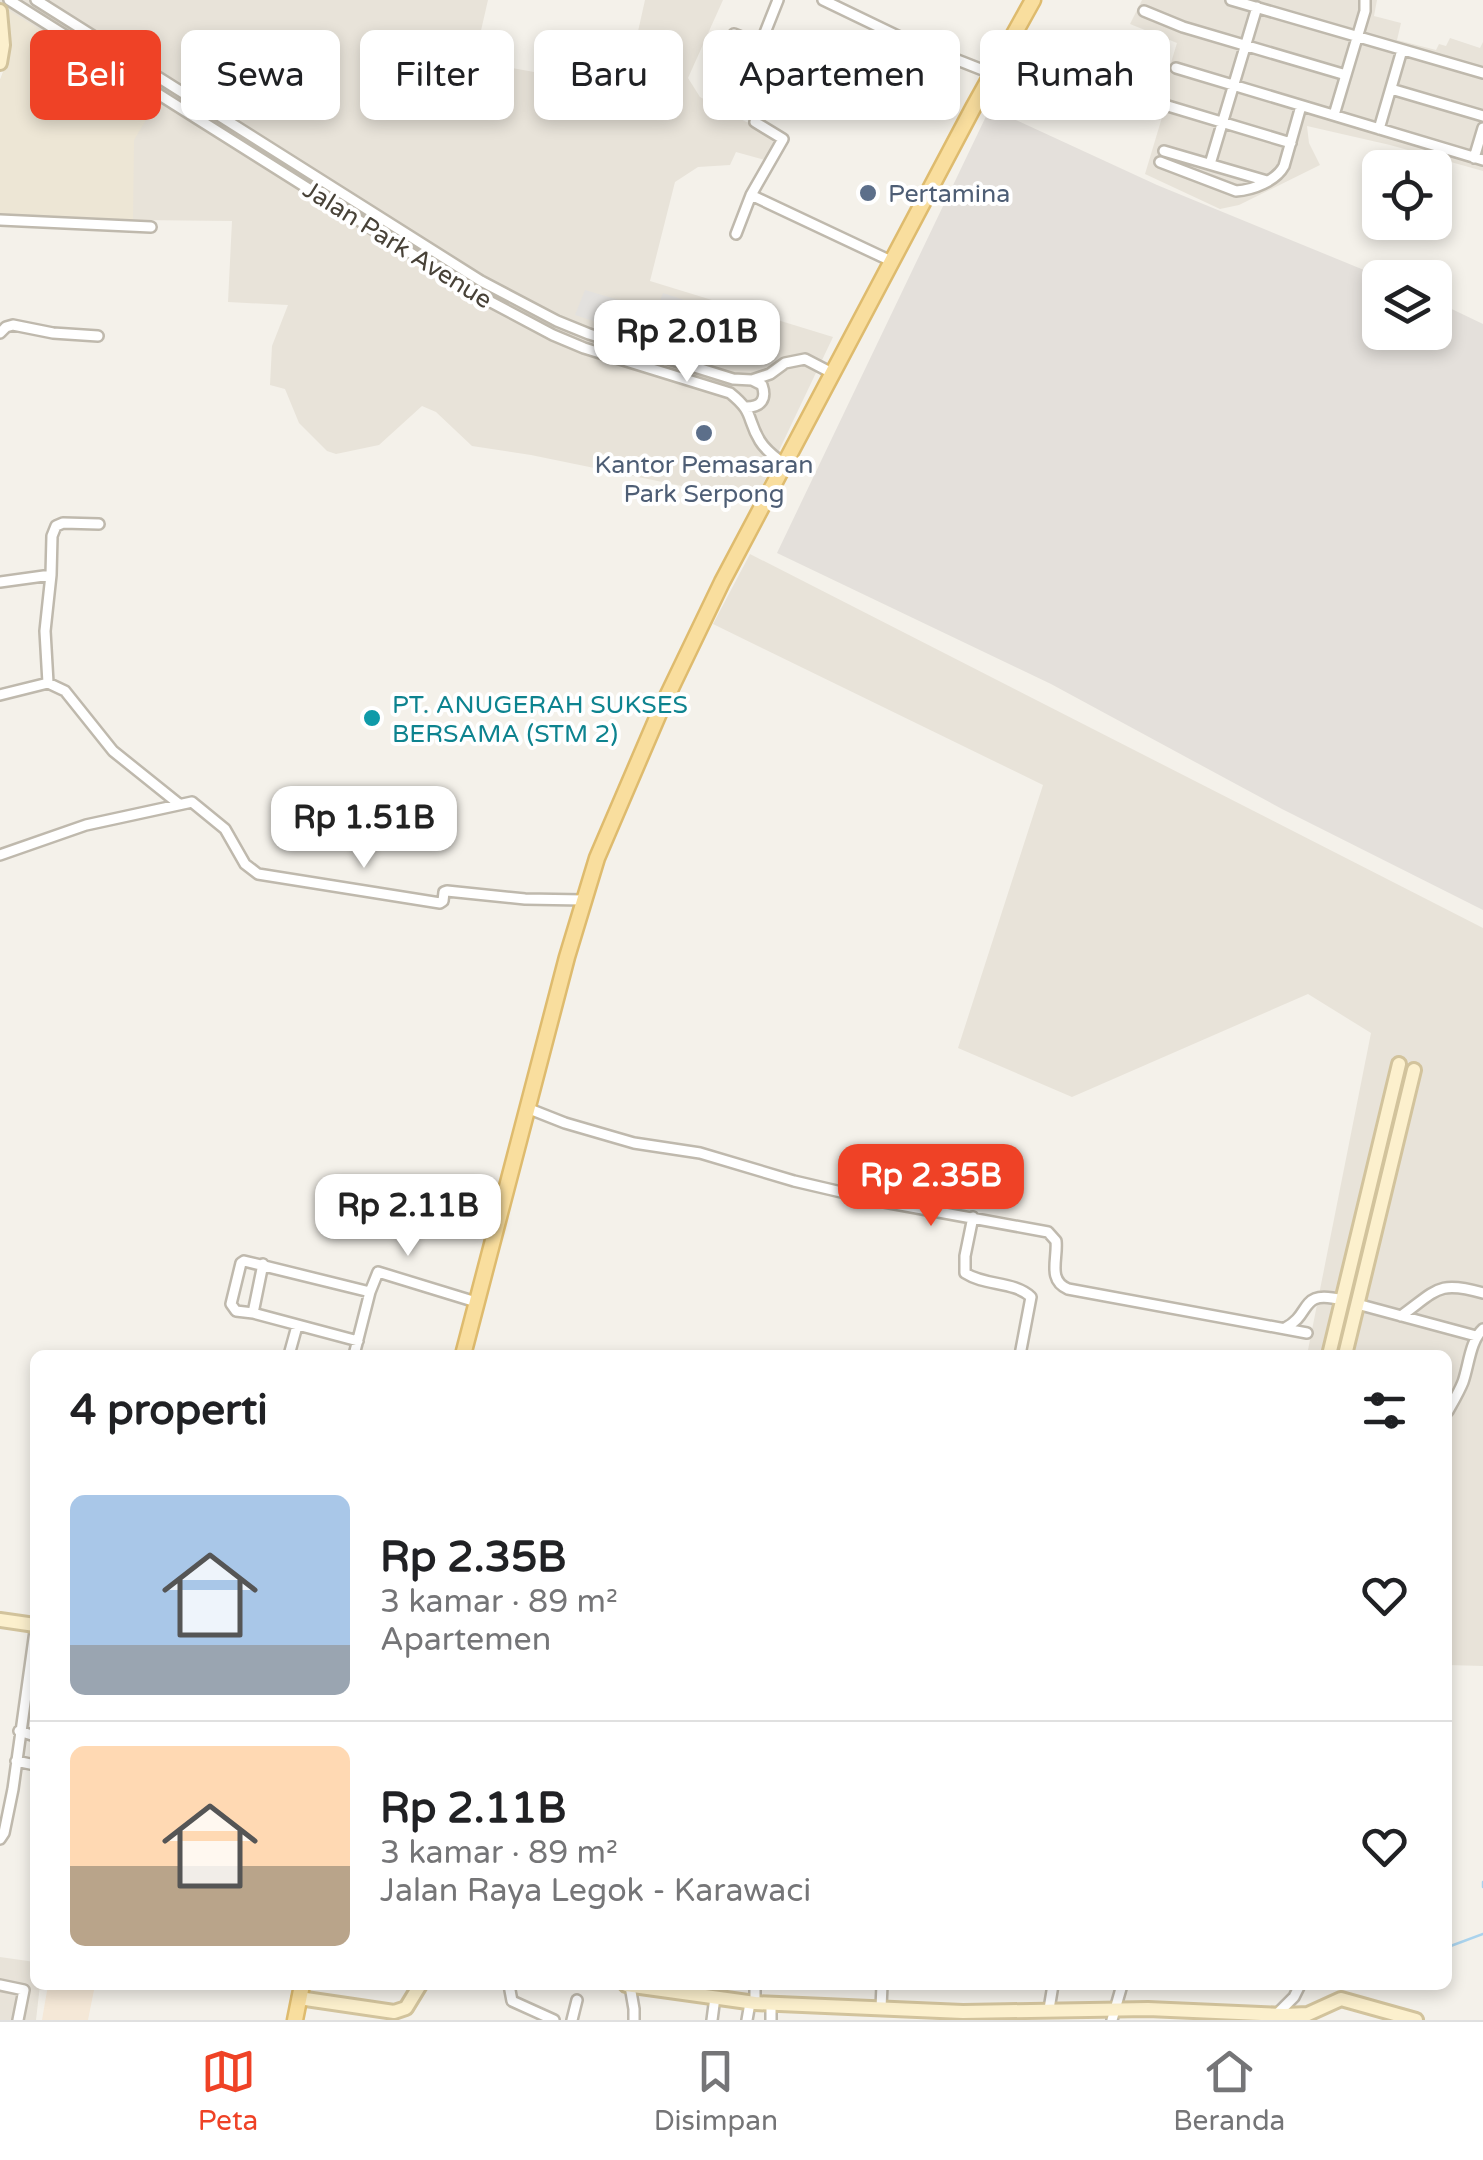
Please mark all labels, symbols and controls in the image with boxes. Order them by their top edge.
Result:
chip: Beli [30,30,161,120]
chip: Sewa [181,30,340,120]
chip: Filter [360,30,514,120]
chip: Baru [534,30,683,120]
chip: Apartemen [703,30,960,120]
chip: Rumah [980,30,1170,120]
map controls [1362,150,1452,350]
button: locate [1362,150,1452,240]
street label: Jalan Park Avenue [297,175,497,315]
place label: Pertamina [888,179,1010,209]
marker: Pertamina [857,182,879,204]
button: layers [1362,260,1452,350]
pin: Rp 2.01B [584,300,790,385]
text: Rp 2.01B [616,313,758,351]
marker: Kantor Pemasaran Park Serpong [693,422,715,444]
place label: Kantor Pemasaran Park Serpong [595,450,813,509]
place label: PT. ANUGERAH SUKSES BERSAMA (STM 2) [392,690,688,749]
marker: PT. ANUGERAH SUKSES BERSAMA (STM 2) [361,707,383,729]
pin: Rp 1.51B [261,786,467,871]
text: Rp 1.51B [293,799,435,837]
pin: Rp 2.35B [828,1144,1034,1229]
text: Rp 2.35B [860,1157,1002,1195]
pin: Rp 2.11B [305,1174,511,1259]
text: Rp 2.11B [337,1187,479,1225]
icon: filters [1357,1383,1412,1438]
text: 4 properti [70,1385,268,1436]
text: Rp 2.35B [380,1532,566,1583]
icon: home [150,1535,270,1655]
icon: heart [1357,1568,1412,1623]
text: 3 kamar · 89 m² [380,1583,618,1621]
text: Apartemen [380,1621,551,1659]
text: Rp 2.11B [380,1783,566,1834]
icon: home [150,1786,270,1906]
icon: heart [1357,1819,1412,1874]
text: 3 kamar · 89 m² [380,1834,618,1872]
text: Jalan Raya Legok - Karawaci [380,1872,811,1910]
tab: Peta [198,2044,258,2138]
tab: Disimpan [654,2044,778,2138]
tab: Beranda [1173,2044,1285,2138]

